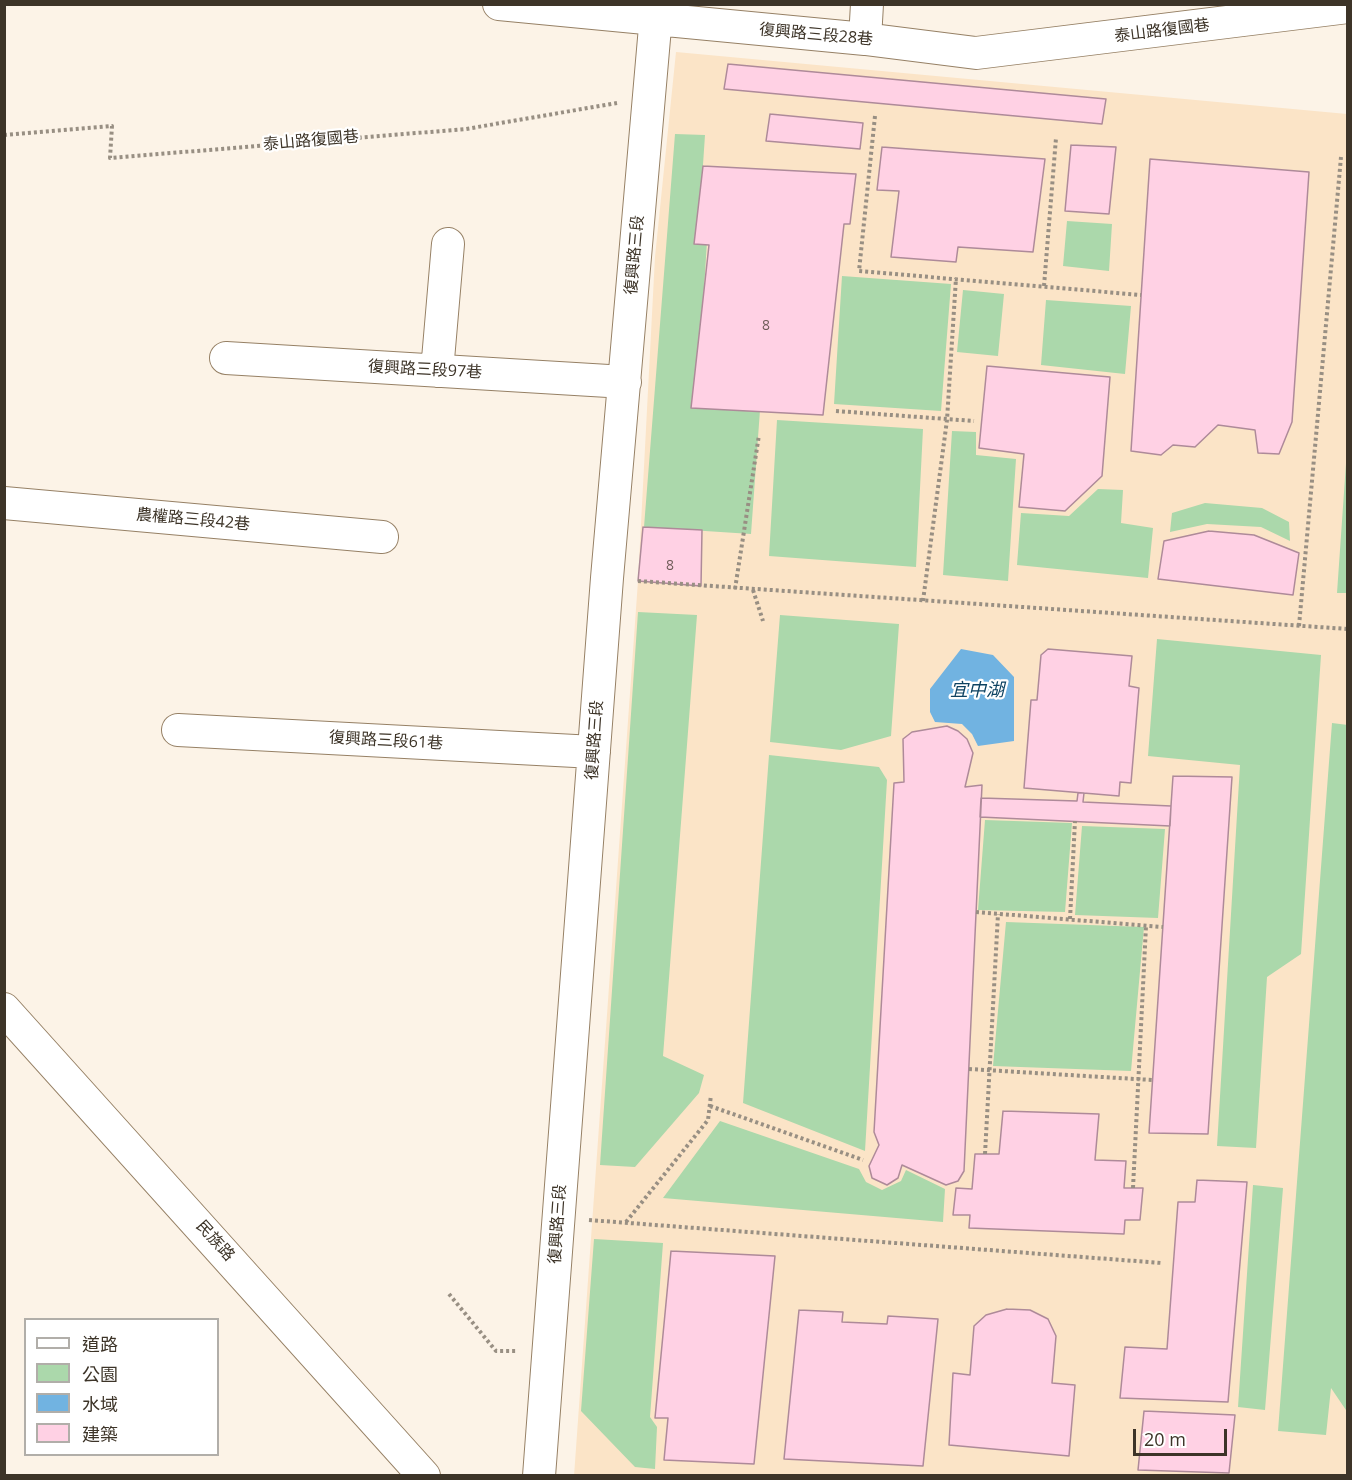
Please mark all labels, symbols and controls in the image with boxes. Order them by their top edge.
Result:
street label: 泰山路復國巷 [1113,16,1211,46]
street label: 復興路三段28巷 [758,20,874,50]
street label: 泰山路復國巷 [262,127,360,155]
street label: 復興路三段 [622,214,648,296]
house number: 8 [762,318,770,334]
street label: 復興路三段97巷 [367,357,483,383]
street label: 農權路三段42巷 [135,505,251,535]
house number: 8 [666,558,674,574]
water label: 宜中湖 [950,680,1004,702]
street label: 復興路三段 [583,699,607,781]
street label: 復興路三段61巷 [328,728,444,754]
street label: 復興路三段 [546,1183,570,1265]
street label: 民族路 [192,1217,238,1265]
legend [24,1318,219,1456]
text: 道路 [82,1332,118,1356]
text: 公園 [82,1362,118,1386]
text: 水域 [82,1392,118,1416]
scale bar [1136,1417,1230,1455]
text: 建築 [82,1422,118,1446]
text: 20 m [1144,1427,1186,1451]

